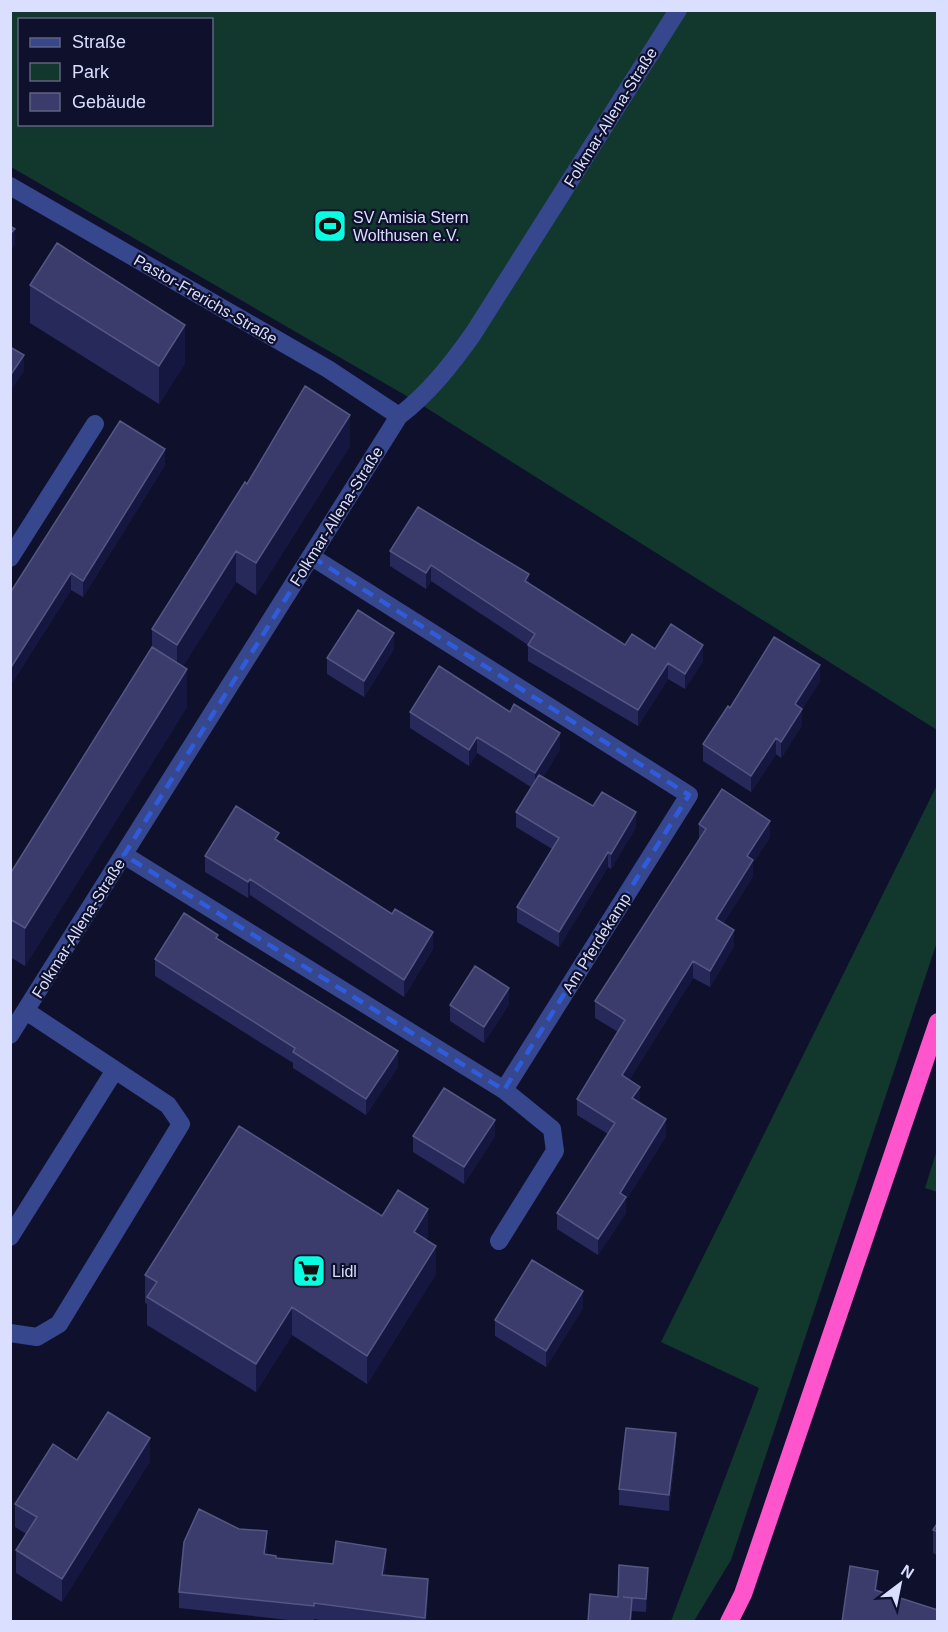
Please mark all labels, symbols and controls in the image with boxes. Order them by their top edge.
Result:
legend [18,18,213,126]
text: Straße [72,32,126,52]
street label: Folkmar-Allena-Straße [561,44,660,190]
text: Park [72,62,110,82]
text: Gebäude [72,92,146,112]
sports icon: SV Amisia Stern Wolthusen e.V. [312,208,348,244]
place label: SV Amisia Stern Wolthusen e.V. [353,209,469,244]
street label: Pastor-Frerichs-Straße [131,251,281,348]
street label: Folkmar-Allena-Straße [287,443,386,589]
street label: Folkmar-Allena-Straße [29,855,128,1001]
street label: Am Pferdekamp [559,890,634,996]
supermarket icon: Lidl [291,1253,327,1289]
place label: Lidl [332,1263,357,1280]
north arrow [870,1554,930,1614]
text: N [898,1561,917,1582]

